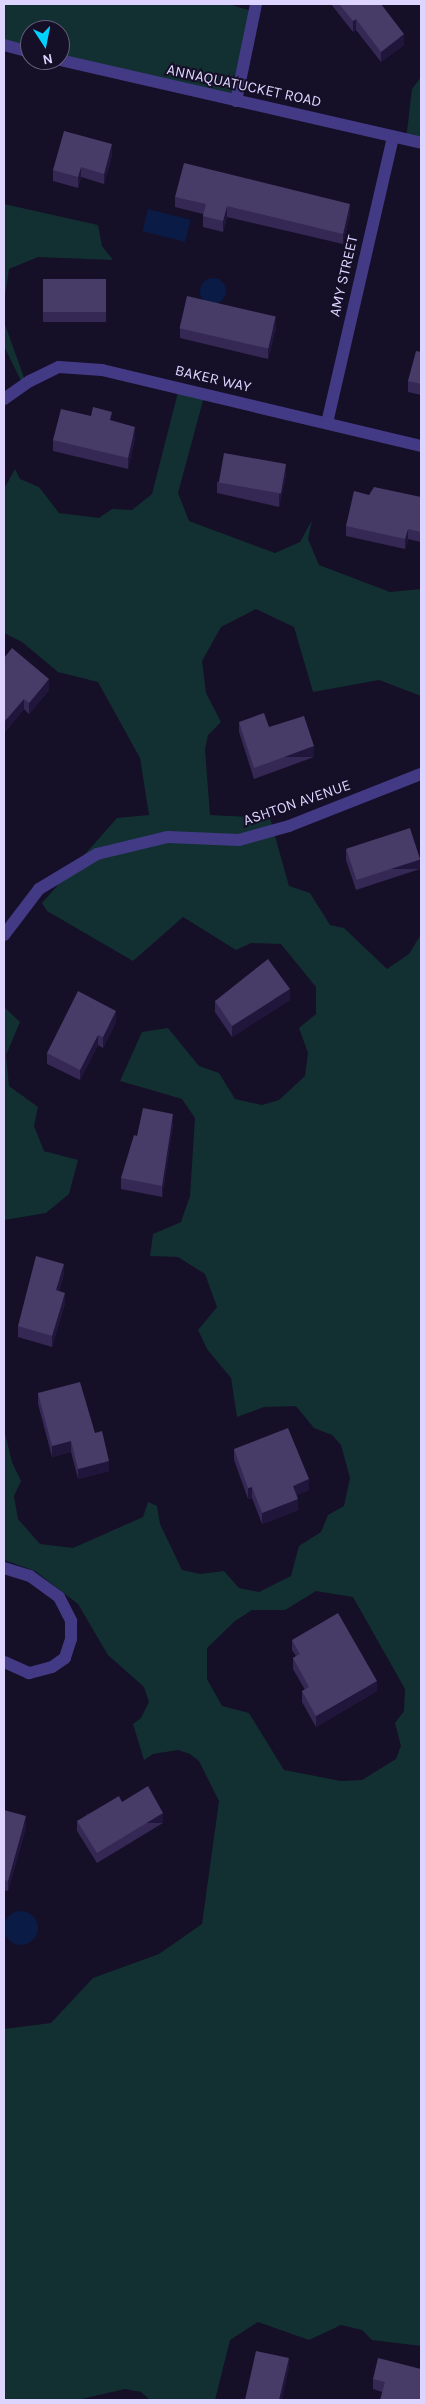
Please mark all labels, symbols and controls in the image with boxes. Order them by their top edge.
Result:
north arrow [20,20,70,70]
text: N [41,50,54,69]
street label: ANNAQUATUCKET ROAD [165,61,323,111]
street label: AMY STREET [326,233,362,319]
street label: BAKER WAY [173,362,253,396]
street label: ASHTON AVENUE [241,776,353,830]

